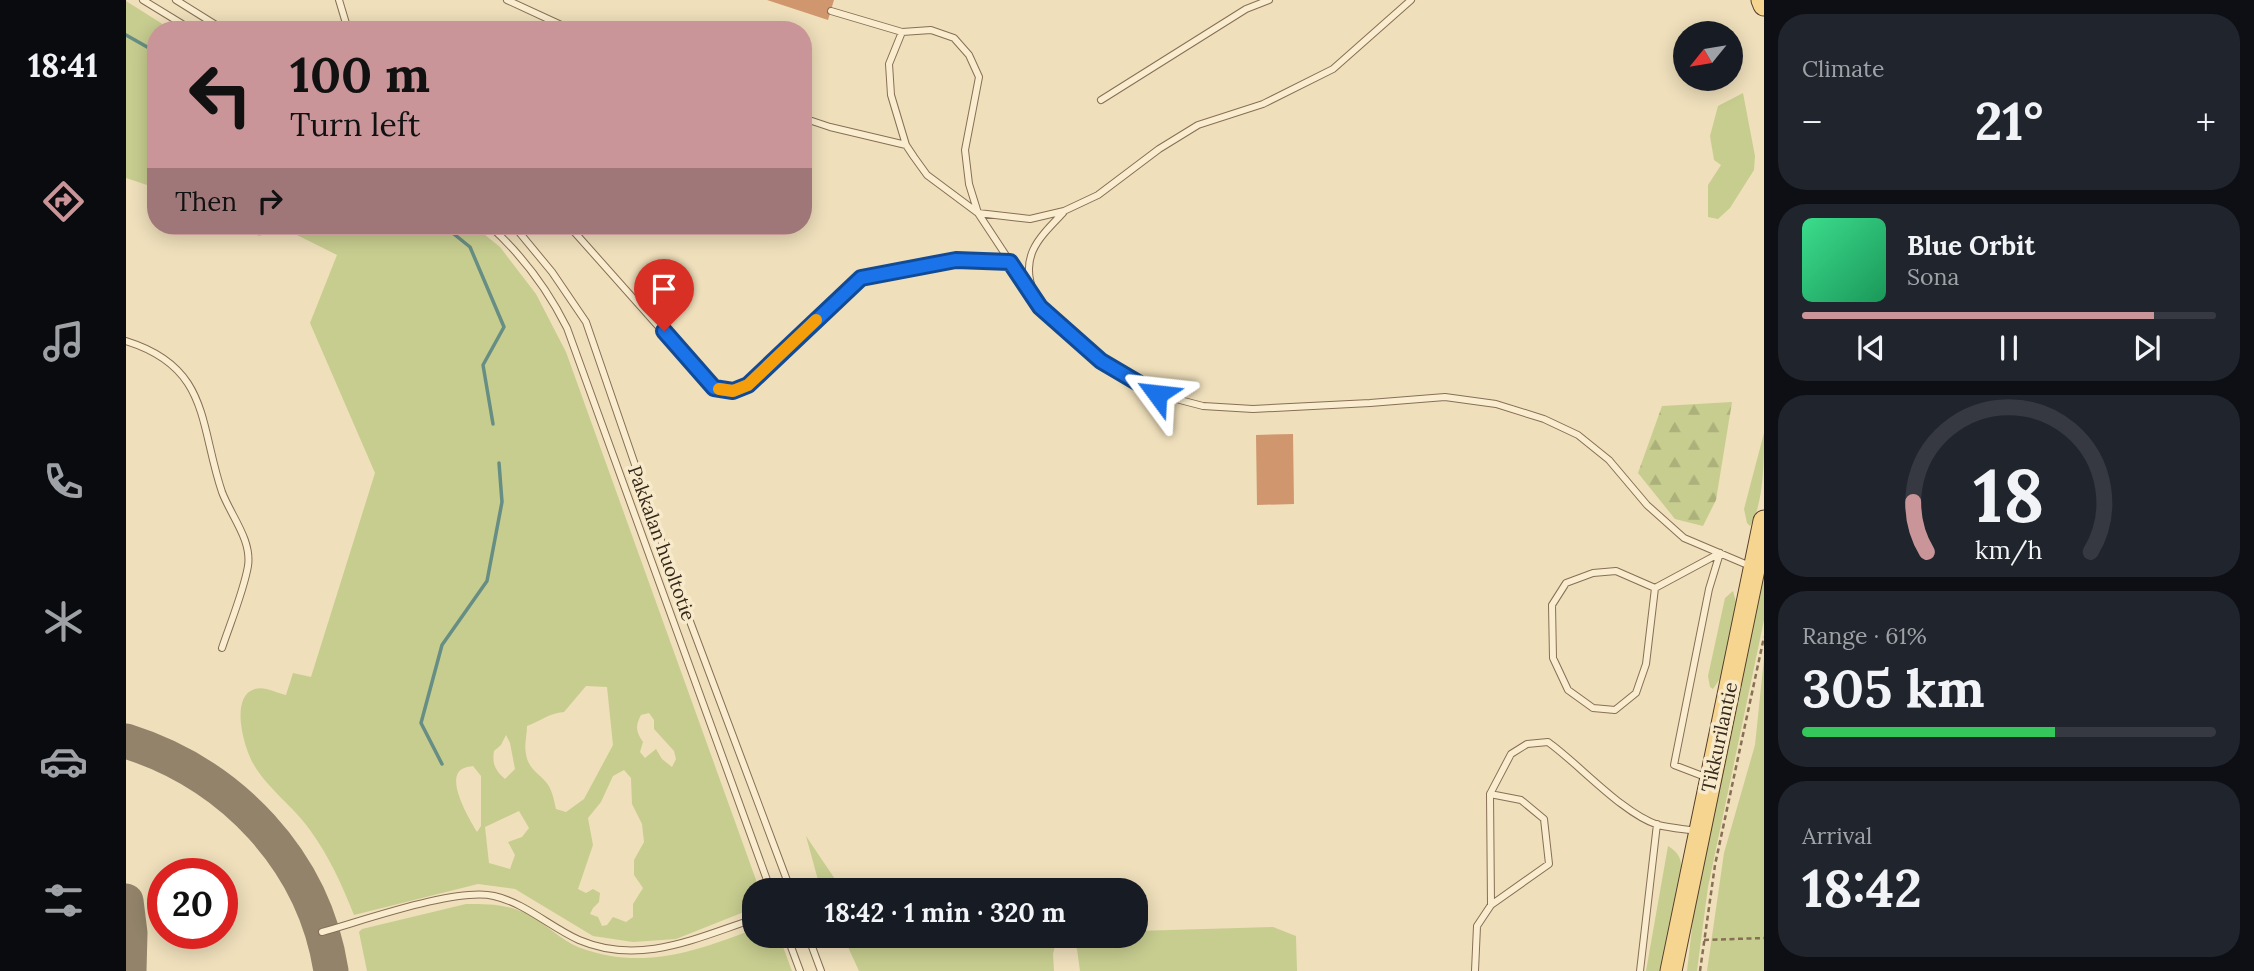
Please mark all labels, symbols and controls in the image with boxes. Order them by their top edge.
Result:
north arrow [1673,21,1743,91]
map controls [1673,21,1743,91]
text: 100 m [290,43,430,105]
text: 18:41 [28,45,98,86]
icon: left [175,49,266,140]
text: Climate [1802,54,1884,83]
text: 21° [1975,88,2043,154]
text: − [1802,98,1822,146]
text: + [2196,98,2216,146]
text: Turn left [290,104,420,145]
icon: directions [39,177,88,226]
icon: right [251,182,289,220]
text: Then [175,185,237,218]
text: Blue Orbit [1907,229,2035,262]
pin [634,259,694,331]
text: Sona [1907,262,1959,291]
icon: arrive [645,270,683,308]
icon: music [39,317,88,366]
icon: previous [1852,329,1890,367]
icon: pause [1990,329,2028,367]
icon: next [2128,329,2166,367]
position arrow [1120,357,1194,431]
text: 18 [1973,449,2045,542]
icon: phone [39,457,88,506]
street label: Pakkalan huoltotie [623,462,701,624]
text: km/h [1975,533,2043,565]
icon: climate [39,597,88,646]
text: Range · 61% [1802,621,1927,650]
text: 305 km [1802,655,1985,721]
street label: Tikkurilantie [1696,680,1742,794]
icon: car [39,737,88,786]
text: Arrival [1802,821,1872,850]
text: 18:42 [1802,855,1922,921]
speed limit sign: 20 [147,858,238,949]
icon: filters [39,876,88,925]
text: 18:42 · 1 min · 320 m [824,896,1066,929]

